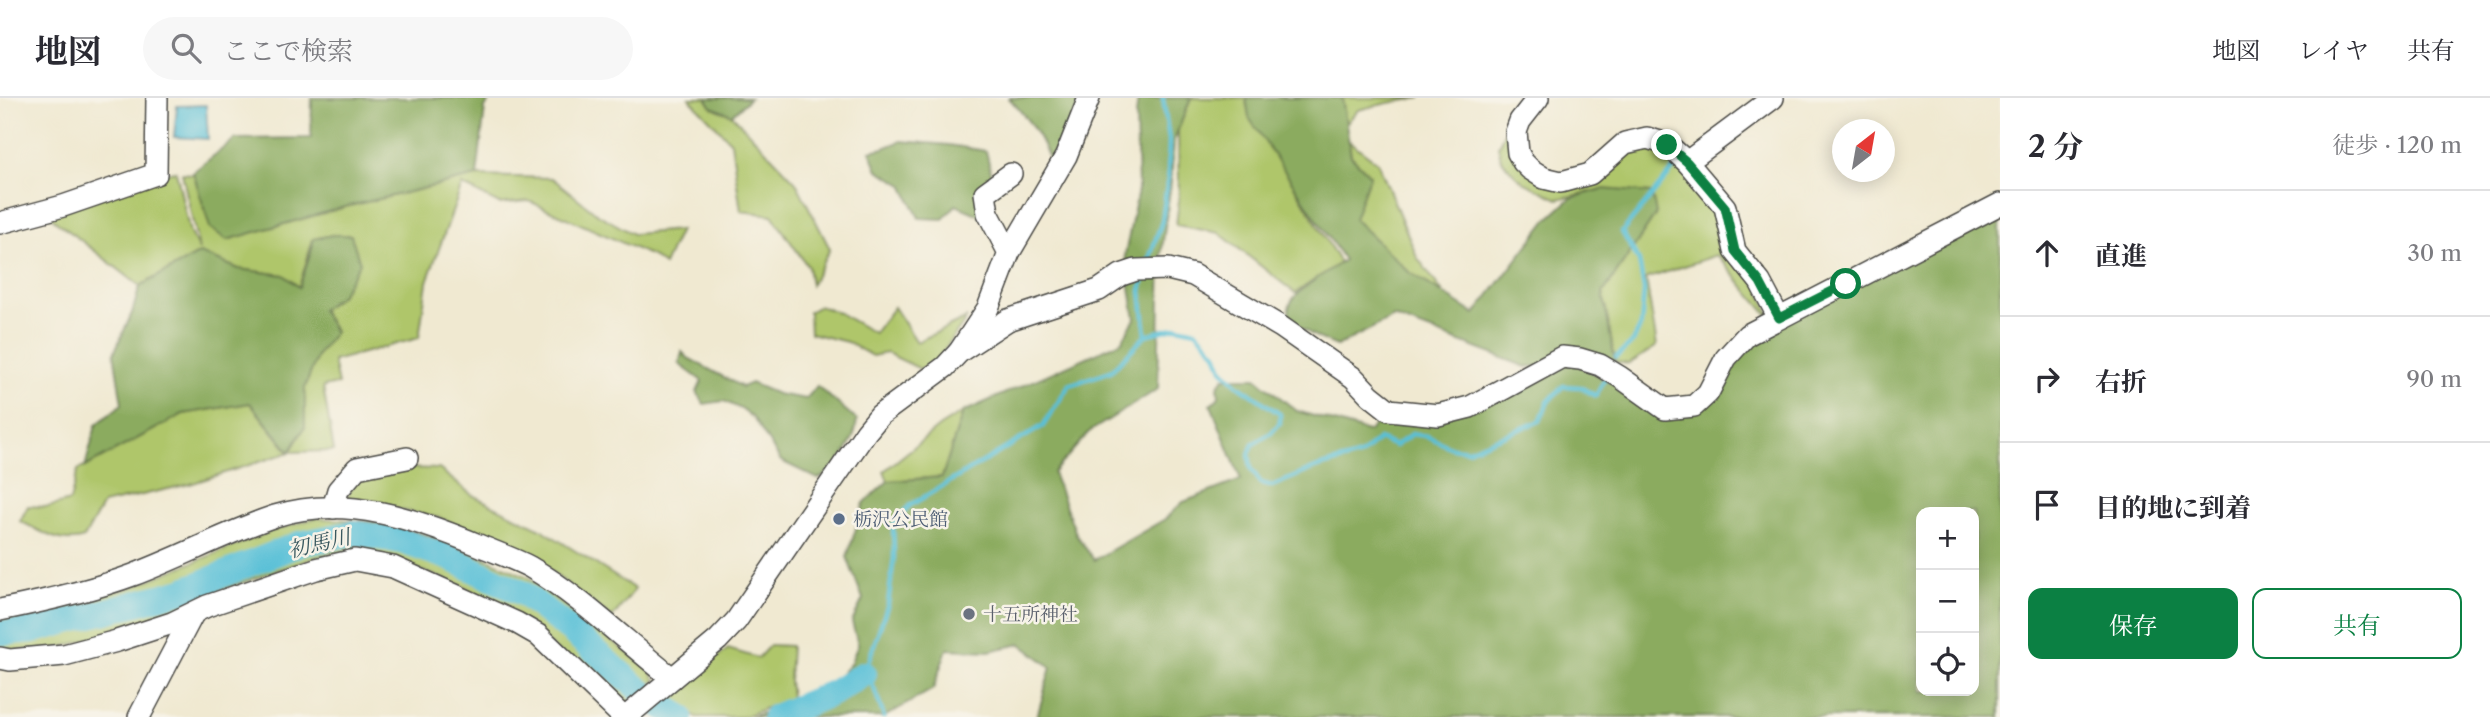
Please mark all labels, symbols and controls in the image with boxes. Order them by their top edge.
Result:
search box [143,17,633,80]
icon: search [167,29,205,67]
text: 地図 [35,31,101,72]
text: ここで検索 [223,35,353,67]
text: 地図 [2212,36,2260,65]
text: レイヤ [2298,36,2369,65]
text: 共有 [2407,36,2455,65]
north arrow [1832,119,1895,182]
text: 2 分 [2028,128,2083,165]
route end [1651,129,1682,160]
text: 徒歩 · 120 m [2332,131,2462,159]
icon: ahead [2028,234,2066,272]
text: 30 m [2407,239,2462,267]
text: 直進 [2095,240,2147,272]
route start [1830,268,1861,299]
icon: right [2028,360,2066,398]
text: 90 m [2406,365,2462,393]
text: 右折 [2095,366,2147,398]
icon: arrive [2028,486,2066,524]
text: 目的地に到着 [2095,492,2251,524]
map controls [1916,507,1979,696]
button: + [1916,507,1979,570]
place label: 栃沢公民館 [853,508,948,531]
marker: 栃沢公民館 [831,511,847,527]
water label: 初馬川 [285,523,354,562]
button: − [1916,570,1979,633]
button: 保存 [2028,588,2238,659]
button: 共有 [2252,588,2462,659]
place label: 十五所神社 [983,603,1078,626]
marker: 十五所神社 [961,606,977,622]
button: locate [1916,633,1979,696]

